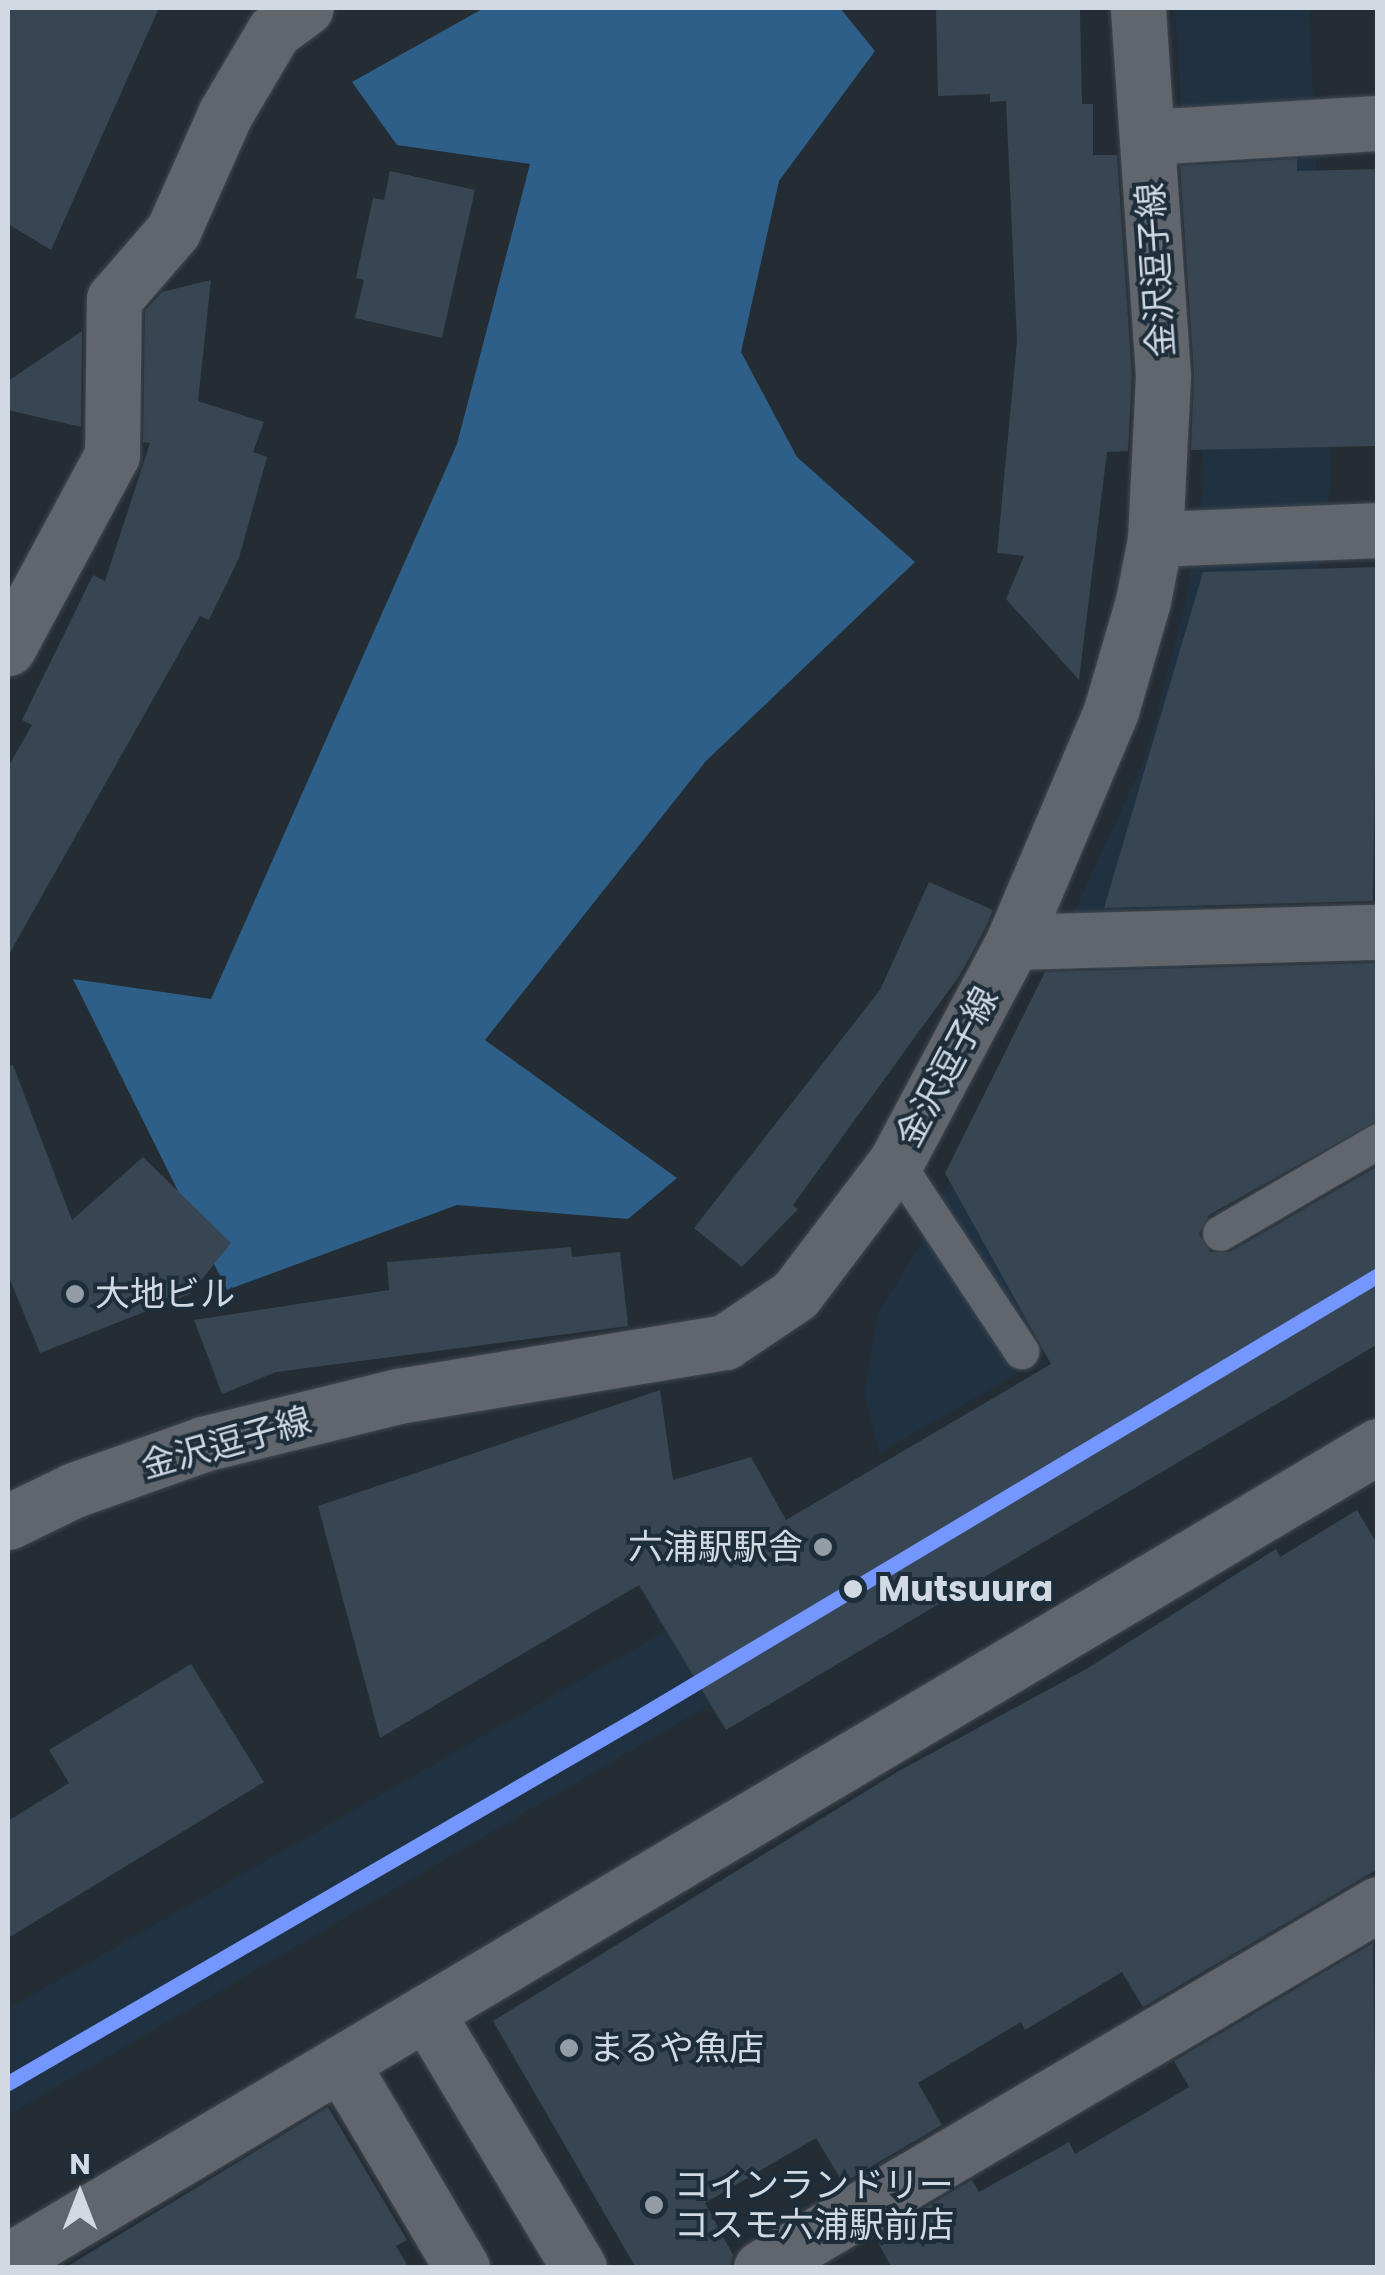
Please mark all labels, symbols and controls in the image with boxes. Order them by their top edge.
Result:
street label: 金沢逗子線 [1129,181,1183,359]
street label: 金沢逗子線 [887,980,1007,1154]
place label: 大地ビル [95,1273,235,1315]
marker: 大地ビル [64,1283,86,1305]
street label: 金沢逗子線 [136,1399,316,1487]
place label: 六浦駅駅舎 [628,1526,803,1568]
marker: 六浦駅駅舎 [812,1536,834,1558]
place label: Mutsuura [878,1568,1053,1610]
marker: Mutsuura [837,1573,869,1605]
place label: まるや魚店 [589,2027,764,2069]
marker: まるや魚店 [558,2037,580,2059]
north arrow [30,2145,130,2245]
text: N [69,2145,91,2184]
place label: コインランドリー コスモ六浦駅前店 [674,2164,954,2246]
marker: コインランドリー コスモ六浦駅前店 [643,2194,665,2216]

